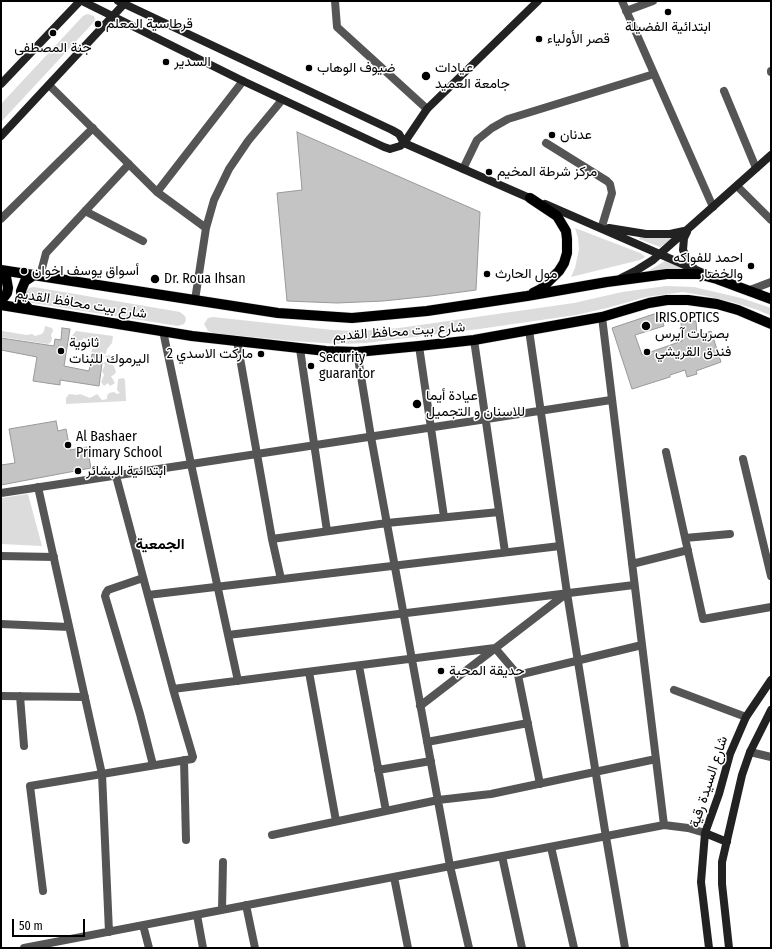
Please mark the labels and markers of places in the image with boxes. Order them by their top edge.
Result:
marker: ابتدائية الفضيلة [663,7,673,17]
place label: قرطاسية المعلم [106,16,193,32]
marker: قرطاسية المعلم [93,19,103,29]
place label: ابتدائية الفضيلة [625,19,711,35]
marker: جنة المصطفى [48,28,58,38]
place label: قصر الأولياء [547,31,610,47]
marker: قصر الأولياء [534,34,544,44]
place label: جنة المصطفى [14,40,92,56]
place label: السدير [174,54,211,70]
marker: السدير [161,57,171,67]
place label: ضيوف الوهاب [317,60,395,76]
place label: عيادات جامعة العميد [435,60,510,92]
marker: ضيوف الوهاب [304,63,314,73]
marker: عيادات جامعة العميد [420,70,432,82]
place label: عدنان [560,127,592,143]
marker: عدنان [547,130,557,140]
place label: مركز شرطة المخيم [497,164,597,180]
marker: مركز شرطة المخيم [484,167,494,177]
place label: احمد للفواكه والخضار [673,250,743,282]
marker: احمد للفواكه والخضار [746,261,756,271]
place label: أسواق يوسف اخوان [32,263,139,279]
marker: أسواق يوسف اخوان [19,266,29,276]
place label: مول الحارث [495,266,557,282]
marker: مول الحارث [482,269,492,279]
place label: Dr. Roua Ihsan [164,271,246,287]
marker: Dr. Roua Ihsan [149,273,161,285]
place label: IRIS.OPTICS بصريات آيرس [655,310,729,342]
marker: IRIS.OPTICS بصريات آيرس [640,320,652,332]
place label: ثانوية اليرموك للبنات [69,335,149,368]
place label: فندق القريشي [655,344,731,360]
marker: ثانوية اليرموك للبنات [56,346,66,356]
place label: ماركت الاسدي 2 [167,346,253,362]
marker: فندق القريشي [642,347,652,357]
marker: ماركت الاسدي 2 [256,349,266,359]
place label: Security guarantor [319,350,375,382]
marker: Security guarantor [306,361,316,371]
place label: عيادة أيما للاسنان و التجميل [426,388,525,420]
marker: عيادة أيما للاسنان و التجميل [411,398,423,410]
place label: Al Bashaer Primary School [76,429,162,462]
marker: Al Bashaer Primary School [63,440,73,450]
place label: ابتدائية البشائر [86,463,166,479]
marker: ابتدائية البشائر [73,466,83,476]
place label: حديقة المحبة [449,663,525,679]
marker: حديقة المحبة [436,666,446,676]

